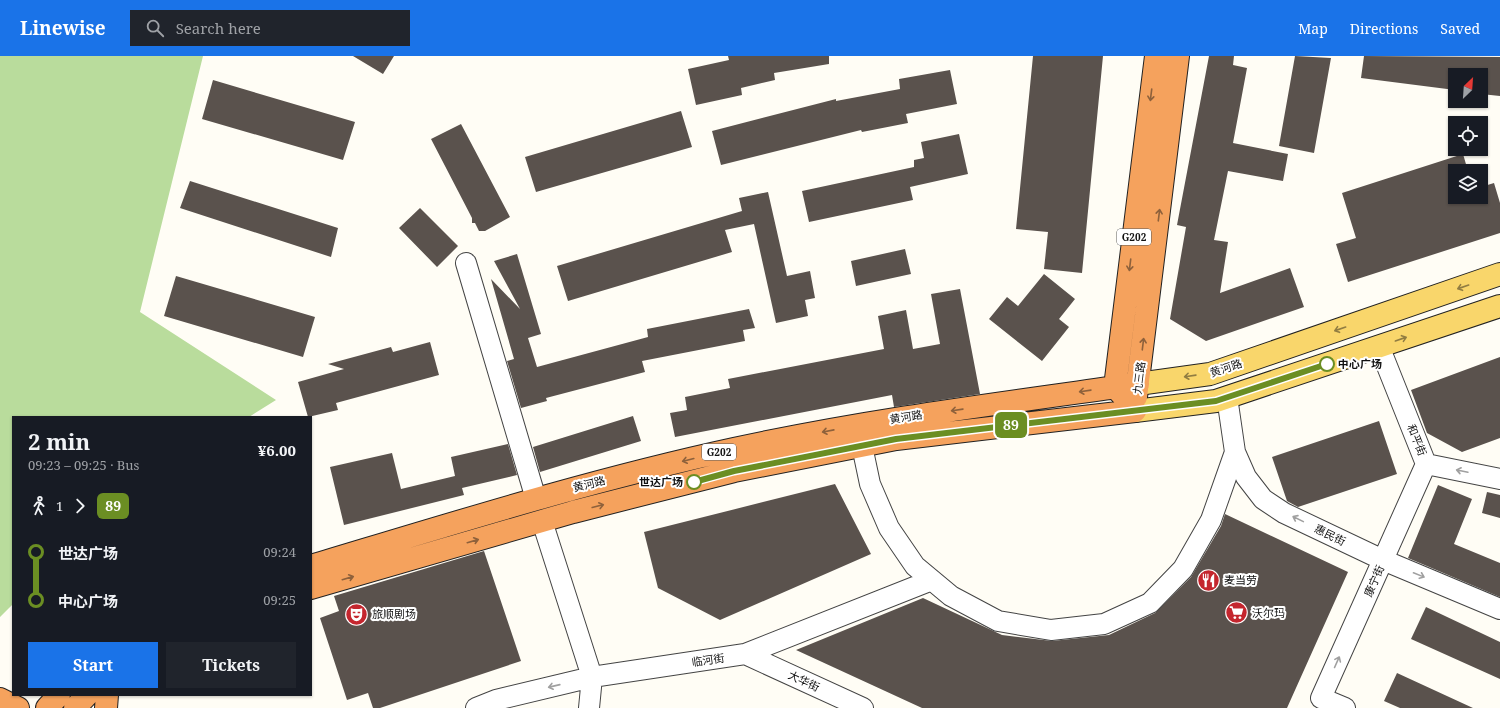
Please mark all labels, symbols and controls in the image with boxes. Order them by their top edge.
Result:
search box [130,10,410,46]
text: Linewise [20,15,106,41]
icon: search [144,17,166,39]
text: Search here [176,18,261,38]
text: Map [1298,19,1328,38]
text: Directions [1350,19,1418,38]
text: Saved [1440,19,1480,38]
north arrow [1448,68,1488,108]
map controls [1448,68,1488,204]
one-way arrow [1147,88,1155,101]
button: locate [1448,116,1488,156]
button: layers [1448,164,1488,204]
one-way arrow [1155,209,1162,222]
road number: G202 [1117,229,1151,245]
one-way arrow [1126,258,1134,271]
one-way arrow [1457,284,1470,291]
one-way arrow [1334,326,1347,333]
one-way arrow [1394,335,1407,342]
one-way arrow [1139,338,1147,351]
street label: 黄河路 [1208,355,1244,380]
marker: 中心广场 [1319,356,1335,372]
place label: 中心广场 [1338,356,1382,371]
street label: 九三路 [1129,361,1148,395]
one-way arrow [1184,373,1197,380]
one-way arrow [1079,387,1092,395]
one-way arrow [951,406,964,414]
street label: 黄河路 [888,407,923,426]
line badge: 89 [993,412,1029,438]
text: 89 [1003,415,1019,434]
street label: 和平街 [1404,422,1431,458]
text: 2 min [28,426,90,456]
one-way arrow [822,427,835,435]
text: ¥6.00 [258,440,296,460]
road number: G202 [702,444,736,460]
text: 09:23 – 09:25 · Bus [28,456,139,474]
one-way arrow [681,457,694,465]
one-way arrow [1456,467,1469,475]
street label: 黄河路 [571,472,607,495]
place label: 世达广场 [639,474,683,489]
marker: 世达广场 [686,474,702,490]
icon: walk [28,495,50,517]
icon: forward [69,495,91,517]
text: 89 [105,496,121,515]
text: 1 [56,497,63,515]
one-way arrow [592,502,605,509]
one-way arrow [1292,515,1304,522]
street label: 惠民街 [1312,521,1348,549]
one-way arrow [467,537,480,544]
text: 世达广场 [58,543,118,563]
text: 09:24 [263,543,296,561]
street label: 康宁街 [1360,563,1387,599]
restaurant icon: 麦当劳 [1196,567,1222,593]
place label: 麦当劳 [1224,572,1257,587]
one-way arrow [1413,572,1425,580]
one-way arrow [342,573,355,581]
text: 中心广场 [58,591,118,611]
text: 09:25 [263,591,296,609]
supermarket icon: 沃尔玛 [1223,600,1249,626]
theatre icon: 旅顺剧场 [344,601,370,627]
place label: 沃尔玛 [1252,605,1285,620]
place label: 旅顺剧场 [372,606,416,621]
button: Start [28,642,158,688]
button: Tickets [166,642,296,688]
street label: 临河街 [691,650,725,669]
one-way arrow [1334,656,1341,668]
street label: 大华街 [786,667,822,694]
one-way arrow [548,682,561,690]

